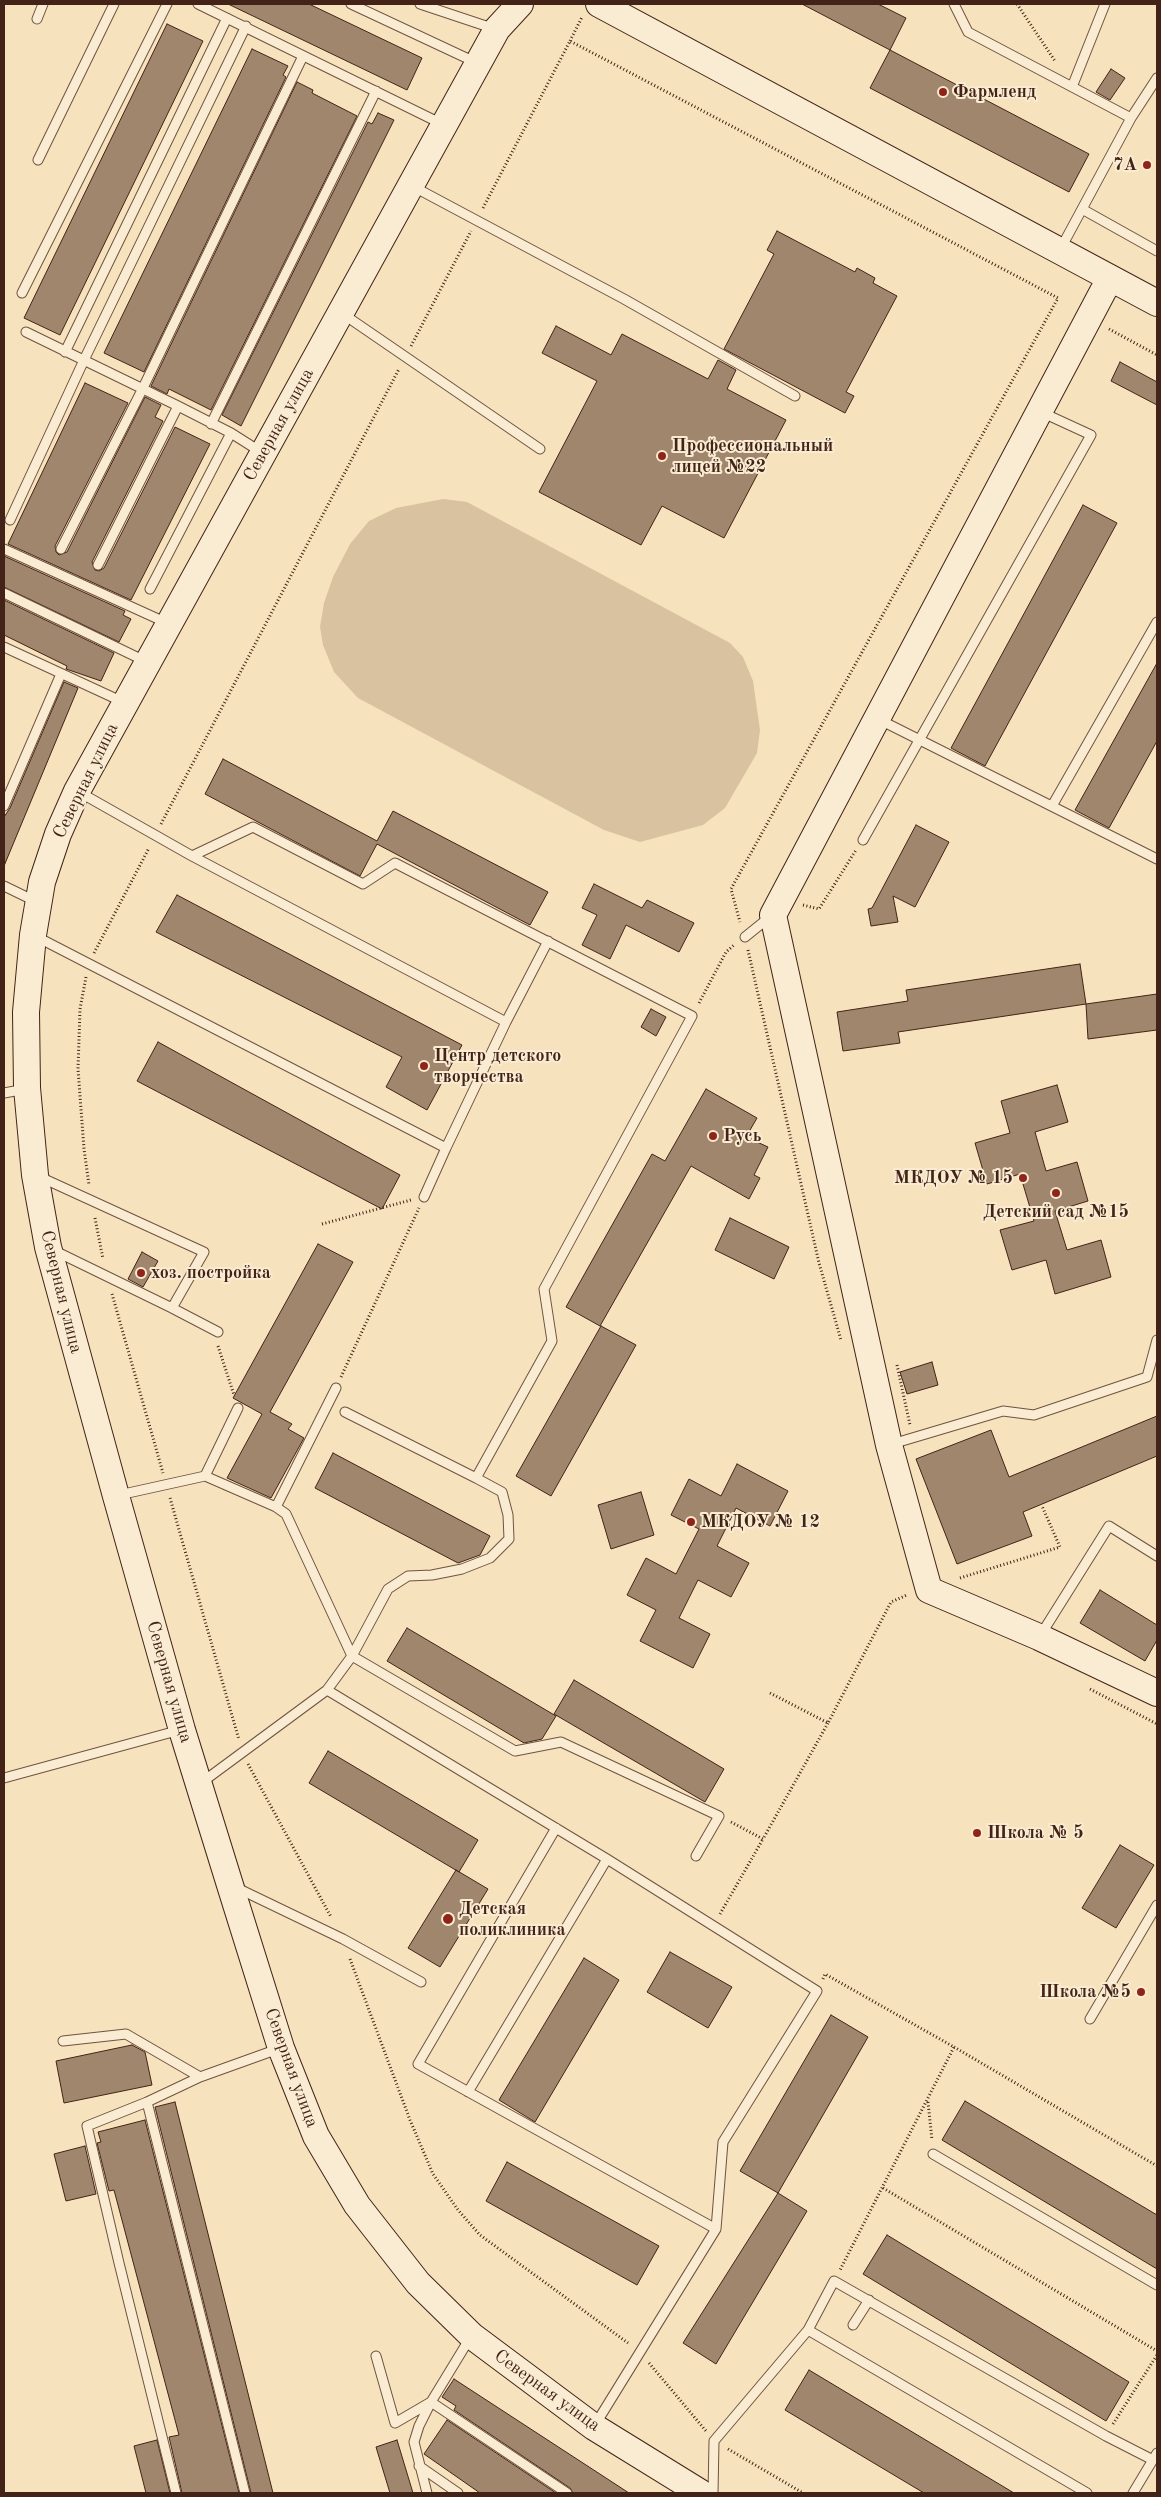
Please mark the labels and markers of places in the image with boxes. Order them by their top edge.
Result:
place label: Фармленд [953,81,1036,103]
marker: Фармленд [937,86,949,98]
place label: 7А [1113,154,1137,176]
marker: 7А [1141,159,1153,171]
place label: Профессиональный лицей №22 [672,435,833,478]
marker: Профессиональный лицей №22 [656,450,668,462]
place label: Центр детского творчества [434,1045,561,1088]
marker: Центр детского творчества [418,1060,430,1072]
place label: Русь [723,1125,761,1147]
marker: Русь [707,1130,719,1142]
place label: МКДОУ № 15 [894,1167,1013,1189]
marker: МКДОУ № 15 [1017,1172,1029,1184]
marker: Детский сад №15 [1050,1187,1062,1199]
place label: Детский сад №15 [983,1201,1129,1223]
place label: хоз. постройка [151,1262,271,1284]
marker: хоз. постройка [135,1267,147,1279]
place label: МКДОУ № 12 [701,1511,820,1533]
marker: МКДОУ № 12 [685,1516,697,1528]
place label: Школа № 5 [987,1822,1084,1844]
marker: Школа № 5 [971,1827,983,1839]
place label: Детская поликлиника [459,1898,566,1940]
marker: Детская поликлиника [441,1912,455,1926]
place label: Школа №5 [1039,1981,1131,2003]
marker: Школа №5 [1135,1986,1147,1998]

